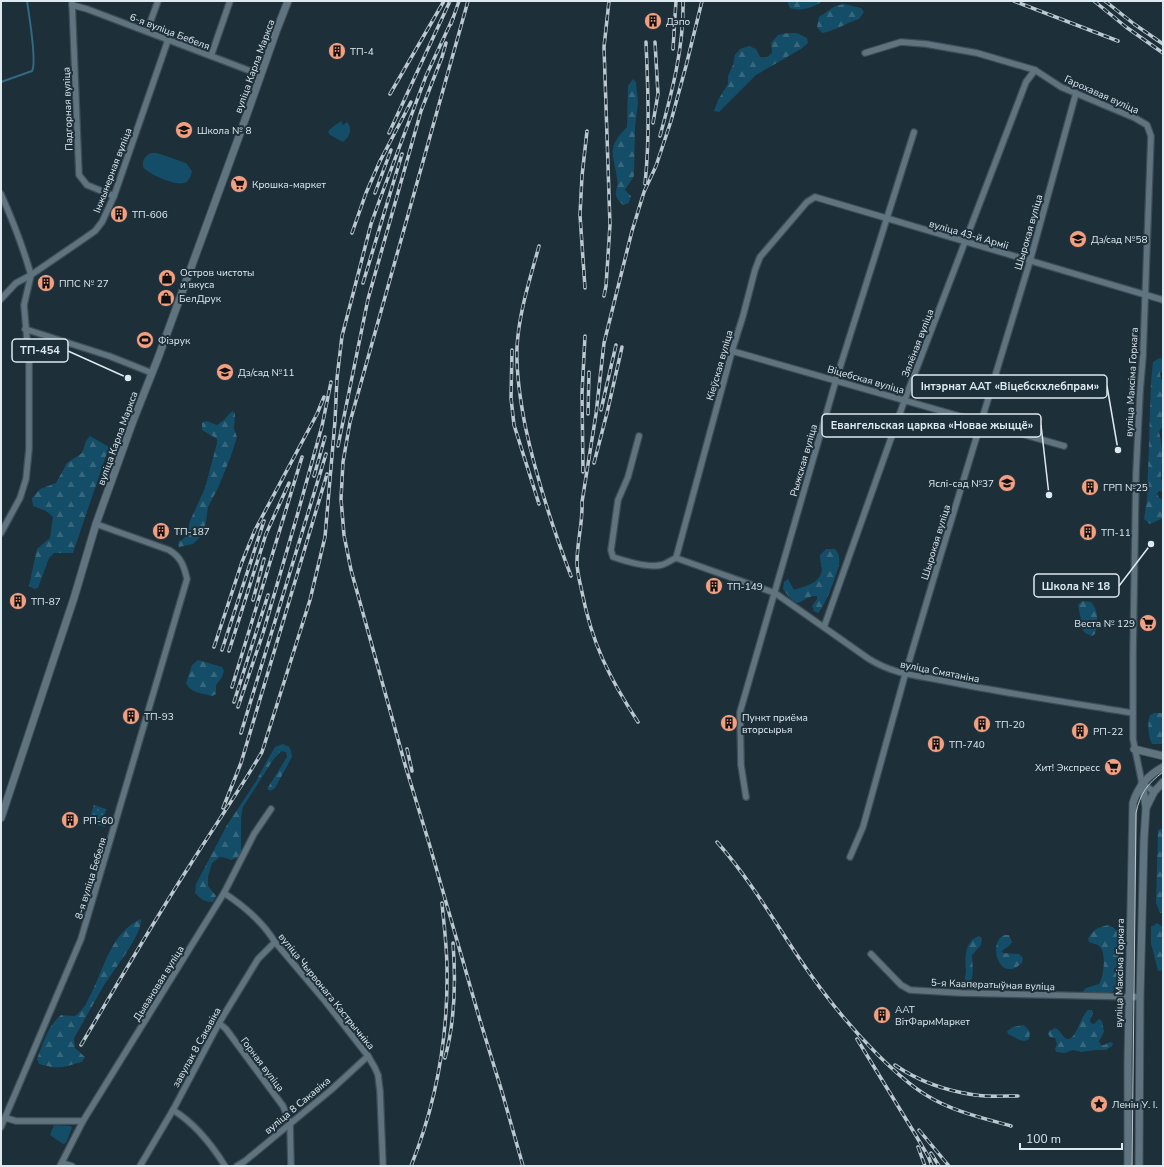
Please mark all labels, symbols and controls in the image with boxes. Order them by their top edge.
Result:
street label: 6-я вуліца Бебеля [127,10,212,54]
building icon: Дэпо [643,11,663,31]
place label: Дэпо [666,15,691,29]
street label: вуліца Карла Маркса [231,17,278,115]
building icon: ТП-4 [327,41,347,61]
place label: ТП-4 [350,45,374,59]
street label: Падгорная вуліца [60,67,76,151]
street label: Гарохавая вуліца [1062,72,1141,118]
school or university icon: Школа № 8 [174,120,194,140]
place label: Школа № 8 [197,124,251,138]
street label: Інжынерная вуліца [90,126,136,215]
supermarket icon: Крошка-маркет [229,174,249,194]
place label: Крошка-маркет [252,178,326,192]
street label: Шырокая вуліца [1011,193,1046,272]
building icon: ТП-606 [109,204,129,224]
place label: ТП-606 [132,208,168,222]
street label: вуліца 43-й Арміі [927,217,1010,253]
school or university icon: Дз/сад №58 [1068,229,1088,249]
place label: Дз/сад №58 [1091,233,1147,247]
place label: Остров чистоты и вкуса [180,266,254,292]
shop icon: Остров чистоты и вкуса [157,268,177,288]
building icon: ППС № 27 [36,273,56,293]
place label: ППС № 27 [59,277,109,291]
shop icon: БелДрук [156,288,176,308]
place label: БелДрук [179,292,222,306]
street label: Зялёная вуліца [898,307,937,380]
street label: вуліца Максіма Горкага [1122,327,1142,437]
street label: Кіеўская вуліца [703,328,737,402]
sports icon: Фізрук [135,330,155,350]
place label: Фізрук [158,334,191,348]
callout: ТП-454 [12,339,68,362]
text: ТП-454 [20,343,60,358]
school or university icon: Дз/сад №11 [215,362,235,382]
street label: Віцебская вуліца [826,362,906,398]
place label: Дз/сад №11 [238,366,294,380]
callout: Інтэрнат ААТ «Віцебскхлебпрам» [912,375,1107,398]
text: Інтэрнат ААТ «Віцебскхлебпрам» [921,379,1099,394]
street label: вуліца Карла Маркса [94,389,141,487]
callout: Евангельская царква «Новае жыццё» [822,414,1041,437]
text: Евангельская царква «Новае жыццё» [831,418,1033,433]
street label: Рыжская вуліца [787,422,821,498]
school or university icon: Яслі-сад №37 [997,473,1017,493]
place label: Яслі-сад №37 [929,477,994,491]
building icon: ГРП №25 [1080,477,1100,497]
place label: ГРП №25 [1103,481,1148,495]
street label: Шырокая вуліца [918,503,954,582]
building icon: ТП-187 [151,521,171,541]
building icon: ТП-11 [1078,522,1098,542]
place label: ТП-187 [174,525,210,539]
place label: ТП-11 [1101,526,1131,540]
callout: Школа № 18 [1034,574,1119,597]
building icon: ТП-149 [704,576,724,596]
text: Школа № 18 [1042,579,1111,594]
place label: ТП-149 [727,580,763,594]
building icon: ТП-87 [8,591,28,611]
place label: ТП-87 [31,595,61,609]
supermarket icon: Веста № 129 [1138,613,1158,633]
place label: Веста № 129 [1074,617,1135,631]
street label: вуліца Смятаніна [899,657,981,687]
building icon: ТП-93 [121,706,141,726]
place label: ТП-93 [144,710,174,724]
place label: Пункт приёма вторсырья [742,711,808,737]
building icon: Пункт приёма вторсырья [719,713,739,733]
building icon: ТП-20 [972,714,992,734]
place label: ТП-20 [995,718,1025,732]
building icon: РП-22 [1070,721,1090,741]
place label: РП-22 [1093,725,1123,739]
building icon: ТП-740 [926,734,946,754]
place label: ТП-740 [949,738,985,752]
supermarket icon: Хит! Экспресс [1103,757,1123,777]
place label: Хит! Экспресс [1035,761,1100,775]
building icon: РП-60 [60,810,80,830]
place label: РП-60 [83,814,113,828]
street label: 8-я вуліца Бебеля [72,836,110,921]
street label: вуліца Максіма Горкага [1112,918,1128,1028]
street label: вуліца Чырвонага Кастрычніка [275,931,378,1053]
street label: Дывановая вуліца [130,943,188,1024]
street label: 5-я Кааператыўная вуліца [931,976,1055,994]
place label: ААТ ВітФармМаркет [895,1003,971,1029]
street label: завулак 8 Сакавіка [169,1005,225,1090]
building icon: ААТ ВітФармМаркет [872,1005,892,1025]
street label: Горная вуліца [237,1034,287,1095]
street label: вуліца 8 Сакавіка [262,1074,334,1138]
place icon: Ленін У. І. [1089,1094,1109,1114]
place label: Ленін У. І. [1112,1098,1158,1112]
scale bar [1020,1125,1122,1151]
text: 100 m [1026,1131,1061,1147]

